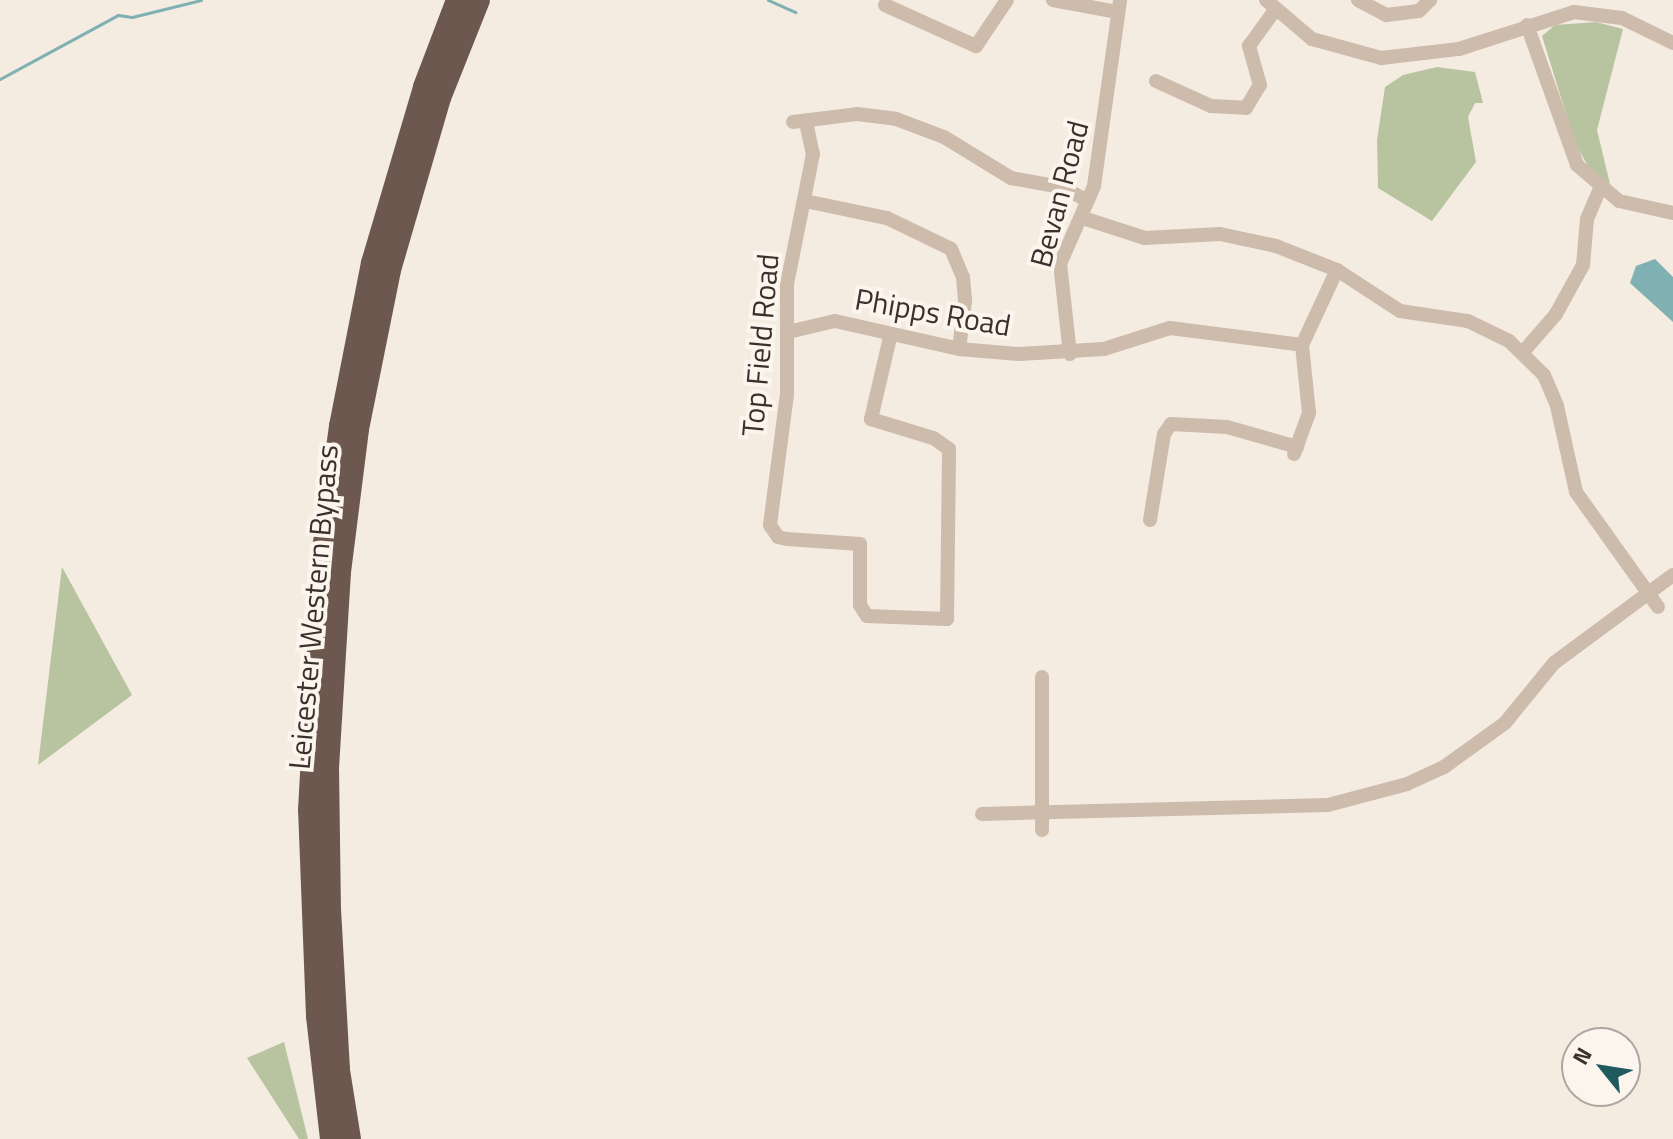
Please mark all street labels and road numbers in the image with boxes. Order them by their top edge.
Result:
street label: Bevan Road [1022,117,1096,271]
street label: Top Field Road [734,252,786,438]
street label: Phipps Road [852,281,1014,343]
street label: Leicester Western Bypass [281,443,345,771]

